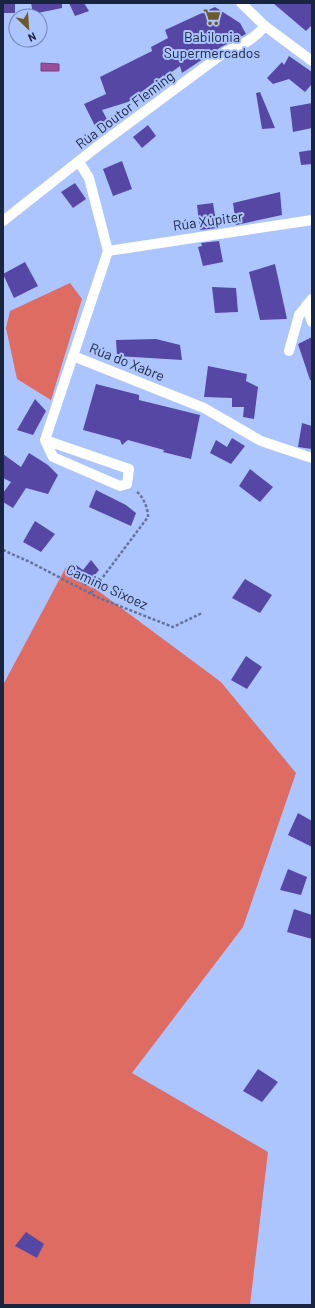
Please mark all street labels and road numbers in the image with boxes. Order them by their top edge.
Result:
street label: Rúa Doutor Fleming [72,67,177,152]
street label: Rúa Xúpiter [172,207,244,234]
street label: Rúa do Xabre [87,339,167,384]
street label: Camiño Sixoez [64,560,151,613]

